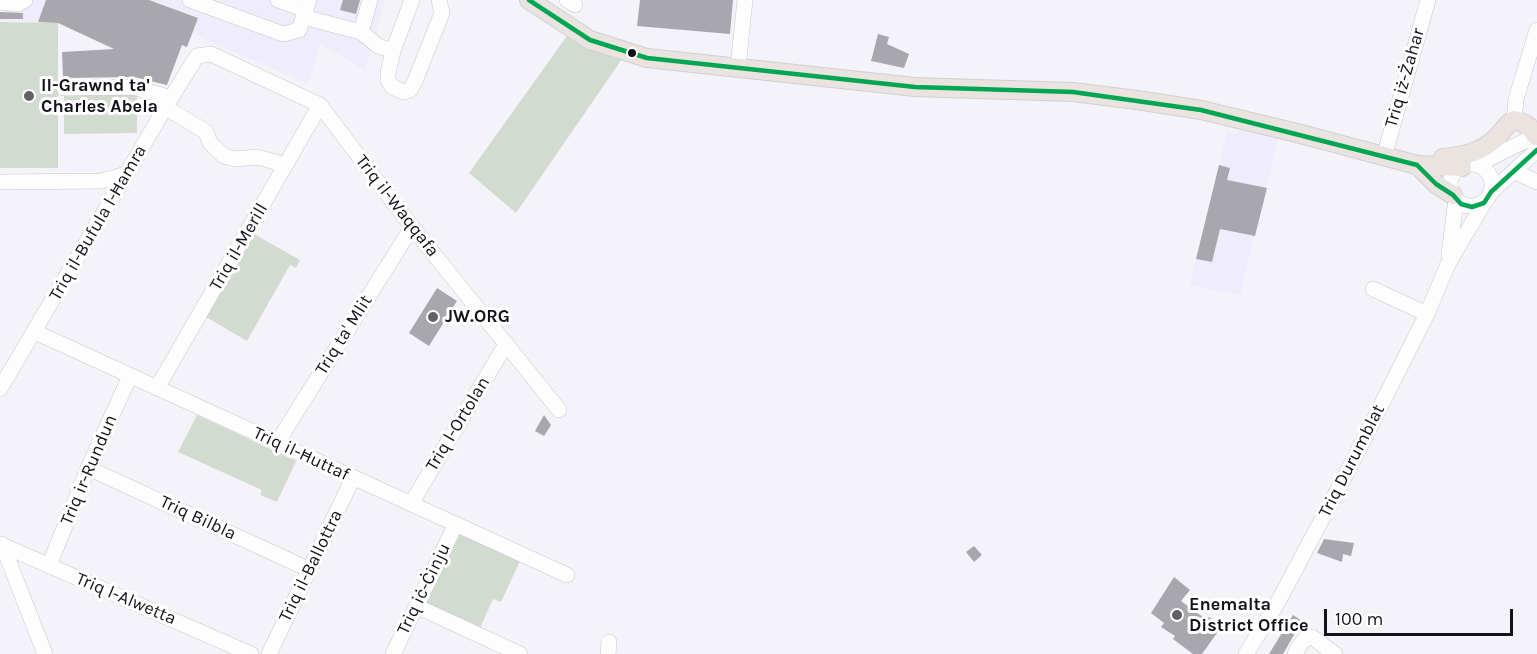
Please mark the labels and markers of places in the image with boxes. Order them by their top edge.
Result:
unlabelled marker [626,47,638,59]
place label: Il-Grawnd ta' Charles Abela [41,75,158,118]
marker: Il-Grawnd ta' Charles Abela [22,89,36,103]
place label: JW.ORG [445,306,510,328]
marker: JW.ORG [426,310,440,324]
place label: Enemalta District Office [1189,594,1309,636]
marker: Enemalta District Office [1170,608,1184,622]

